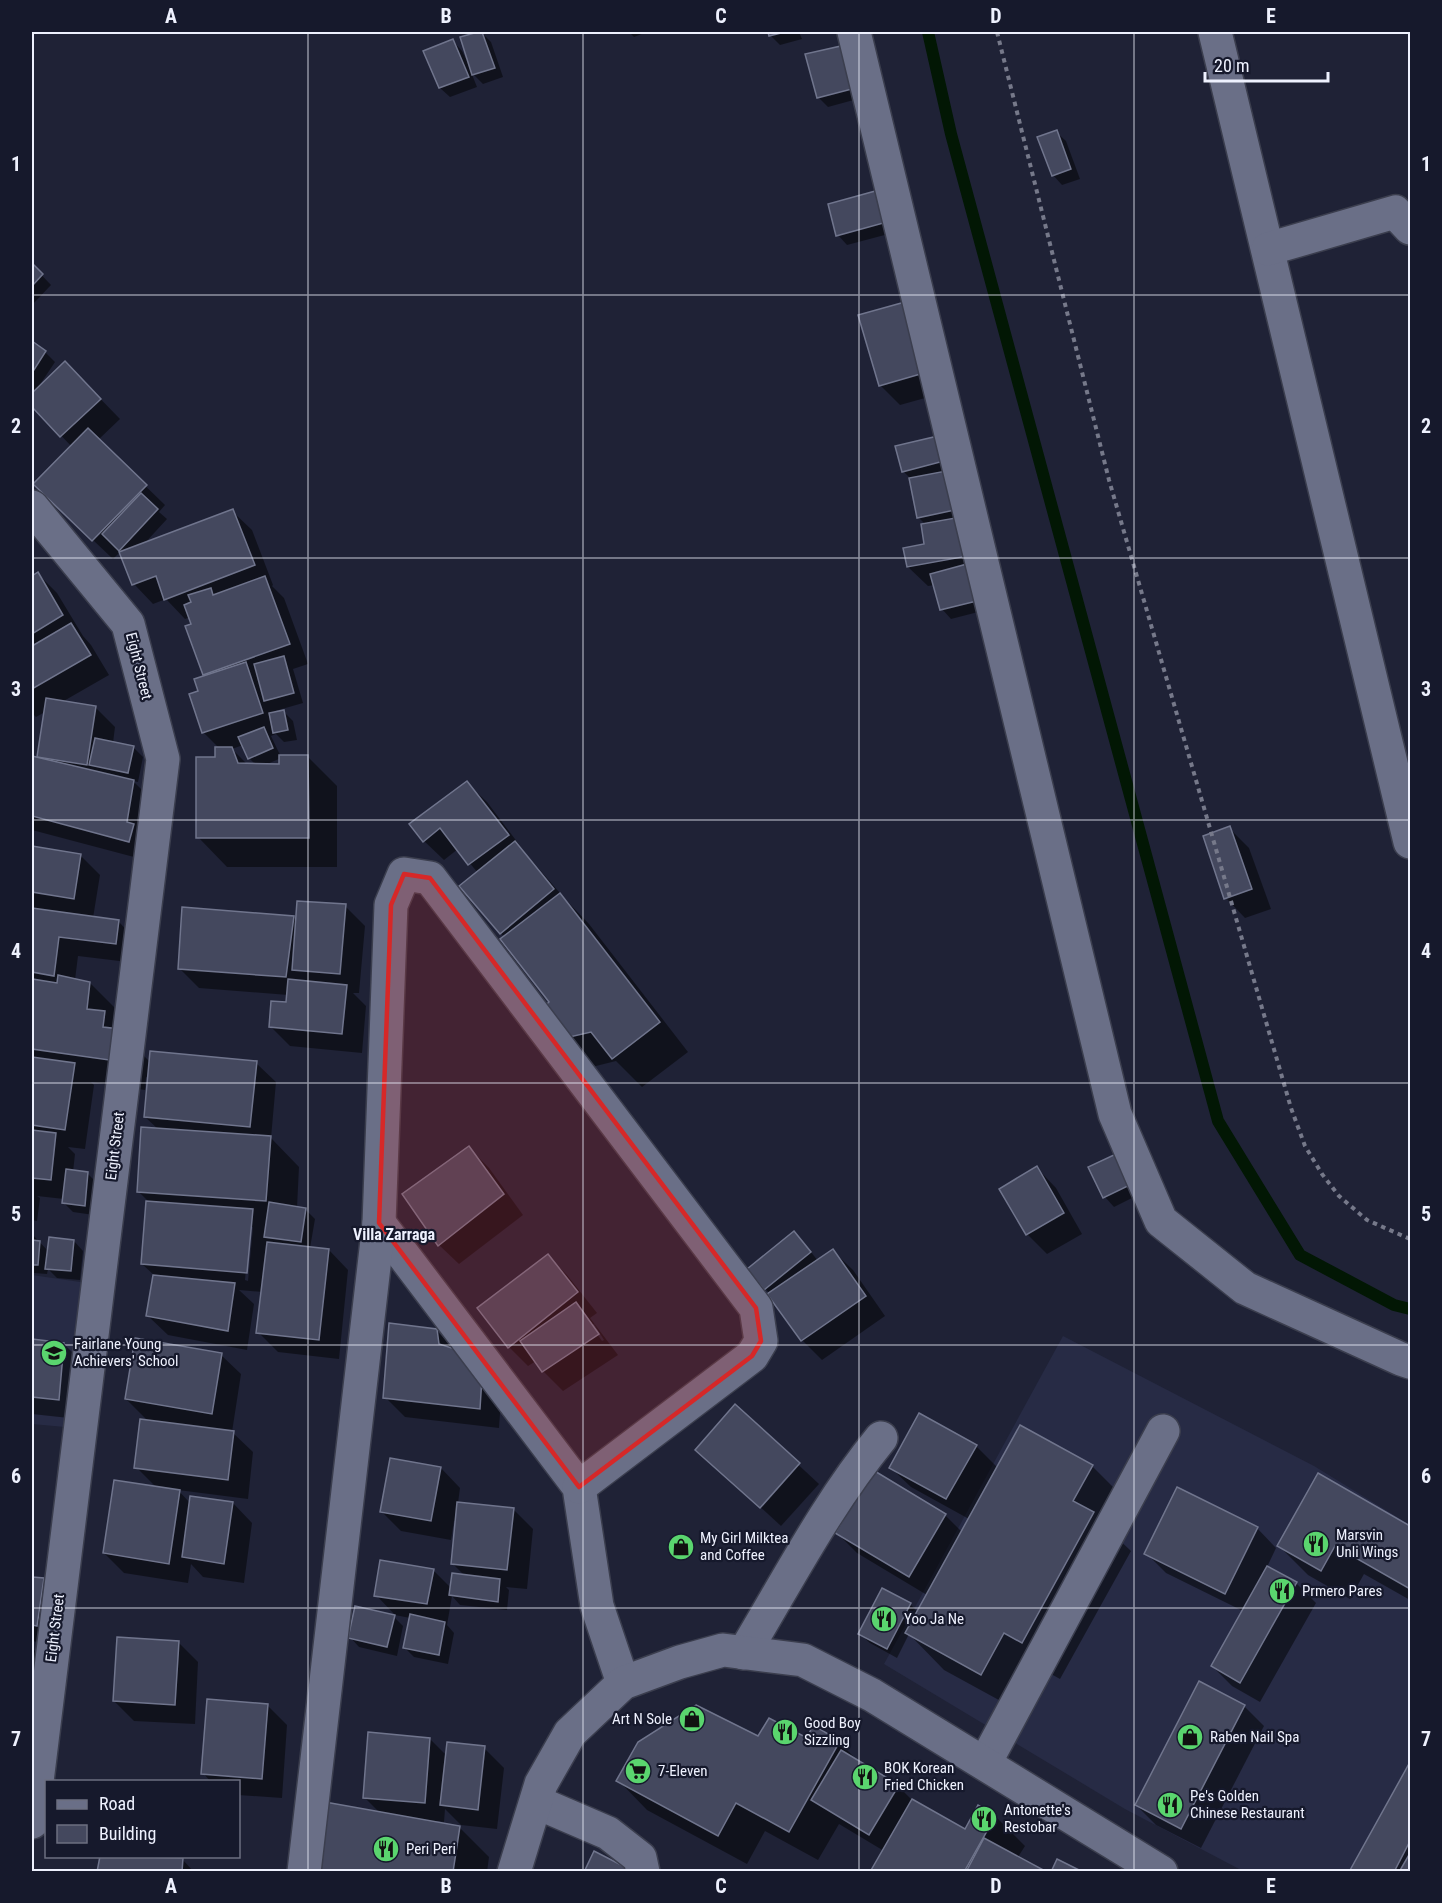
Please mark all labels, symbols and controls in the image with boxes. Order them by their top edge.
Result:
text: A [165,4,177,28]
text: B [440,4,452,28]
text: C [715,4,727,28]
text: D [990,4,1002,28]
text: E [1266,4,1276,28]
scale bar [1205,45,1328,83]
text: 20 m [1214,55,1249,76]
text: 1 [11,152,21,176]
text: 1 [1421,152,1431,176]
text: 2 [11,414,21,438]
text: 2 [1421,414,1431,438]
street label: Eight Street [122,631,156,701]
text: 3 [11,677,21,701]
text: 3 [1421,677,1431,701]
text: 4 [11,939,21,963]
text: 4 [1421,939,1431,963]
street label: Eight Street [102,1111,128,1181]
text: 5 [11,1202,21,1226]
text: 5 [1421,1202,1431,1226]
district label: Villa Zarraga [353,1225,435,1244]
place label: Fairlane Young Achievers' School [74,1335,178,1370]
school or university icon: Fairlane Young Achievers' School [39,1338,69,1368]
text: 6 [11,1464,21,1488]
text: 6 [1421,1464,1431,1488]
place label: Marsvin Unli Wings [1336,1526,1399,1561]
place label: My Girl Milktea and Coffee [700,1529,788,1564]
restaurant icon: Marsvin Unli Wings [1301,1529,1331,1559]
shop icon: My Girl Milktea and Coffee [666,1532,696,1562]
restaurant icon: Prmero Pares [1267,1576,1297,1606]
place label: Prmero Pares [1302,1582,1382,1600]
street label: Eight Street [42,1593,68,1663]
restaurant icon: Yoo Ja Ne [869,1604,899,1634]
place label: Yoo Ja Ne [904,1610,964,1628]
shop icon: Art N Sole [677,1704,707,1734]
place label: Art N Sole [612,1710,672,1728]
place label: Good Boy Sizzling [804,1714,861,1749]
restaurant icon: Good Boy Sizzling [770,1717,800,1747]
shop icon: Raben Nail Spa [1175,1722,1205,1752]
text: 7 [11,1727,21,1751]
text: 7 [1421,1727,1431,1751]
place label: Raben Nail Spa [1210,1728,1299,1746]
supermarket icon: 7-Eleven [623,1756,653,1786]
place label: BOK Korean Fried Chicken [884,1759,964,1794]
place label: 7-Eleven [658,1762,708,1780]
restaurant icon: BOK Korean Fried Chicken [850,1762,880,1792]
legend [45,1780,240,1858]
place label: Pe's Golden Chinese Restaurant [1190,1787,1305,1822]
restaurant icon: Pe's Golden Chinese Restaurant [1155,1790,1185,1820]
text: Road [99,1793,135,1814]
place label: Antonette's Restobar [1004,1801,1071,1836]
restaurant icon: Antonette's Restobar [969,1804,999,1834]
text: Building [99,1823,156,1844]
restaurant icon: Peri Peri [371,1834,401,1864]
place label: Peri Peri [406,1840,456,1858]
text: A [165,1874,177,1898]
text: B [440,1874,452,1898]
text: C [715,1874,727,1898]
text: D [990,1874,1002,1898]
text: E [1266,1874,1276,1898]

